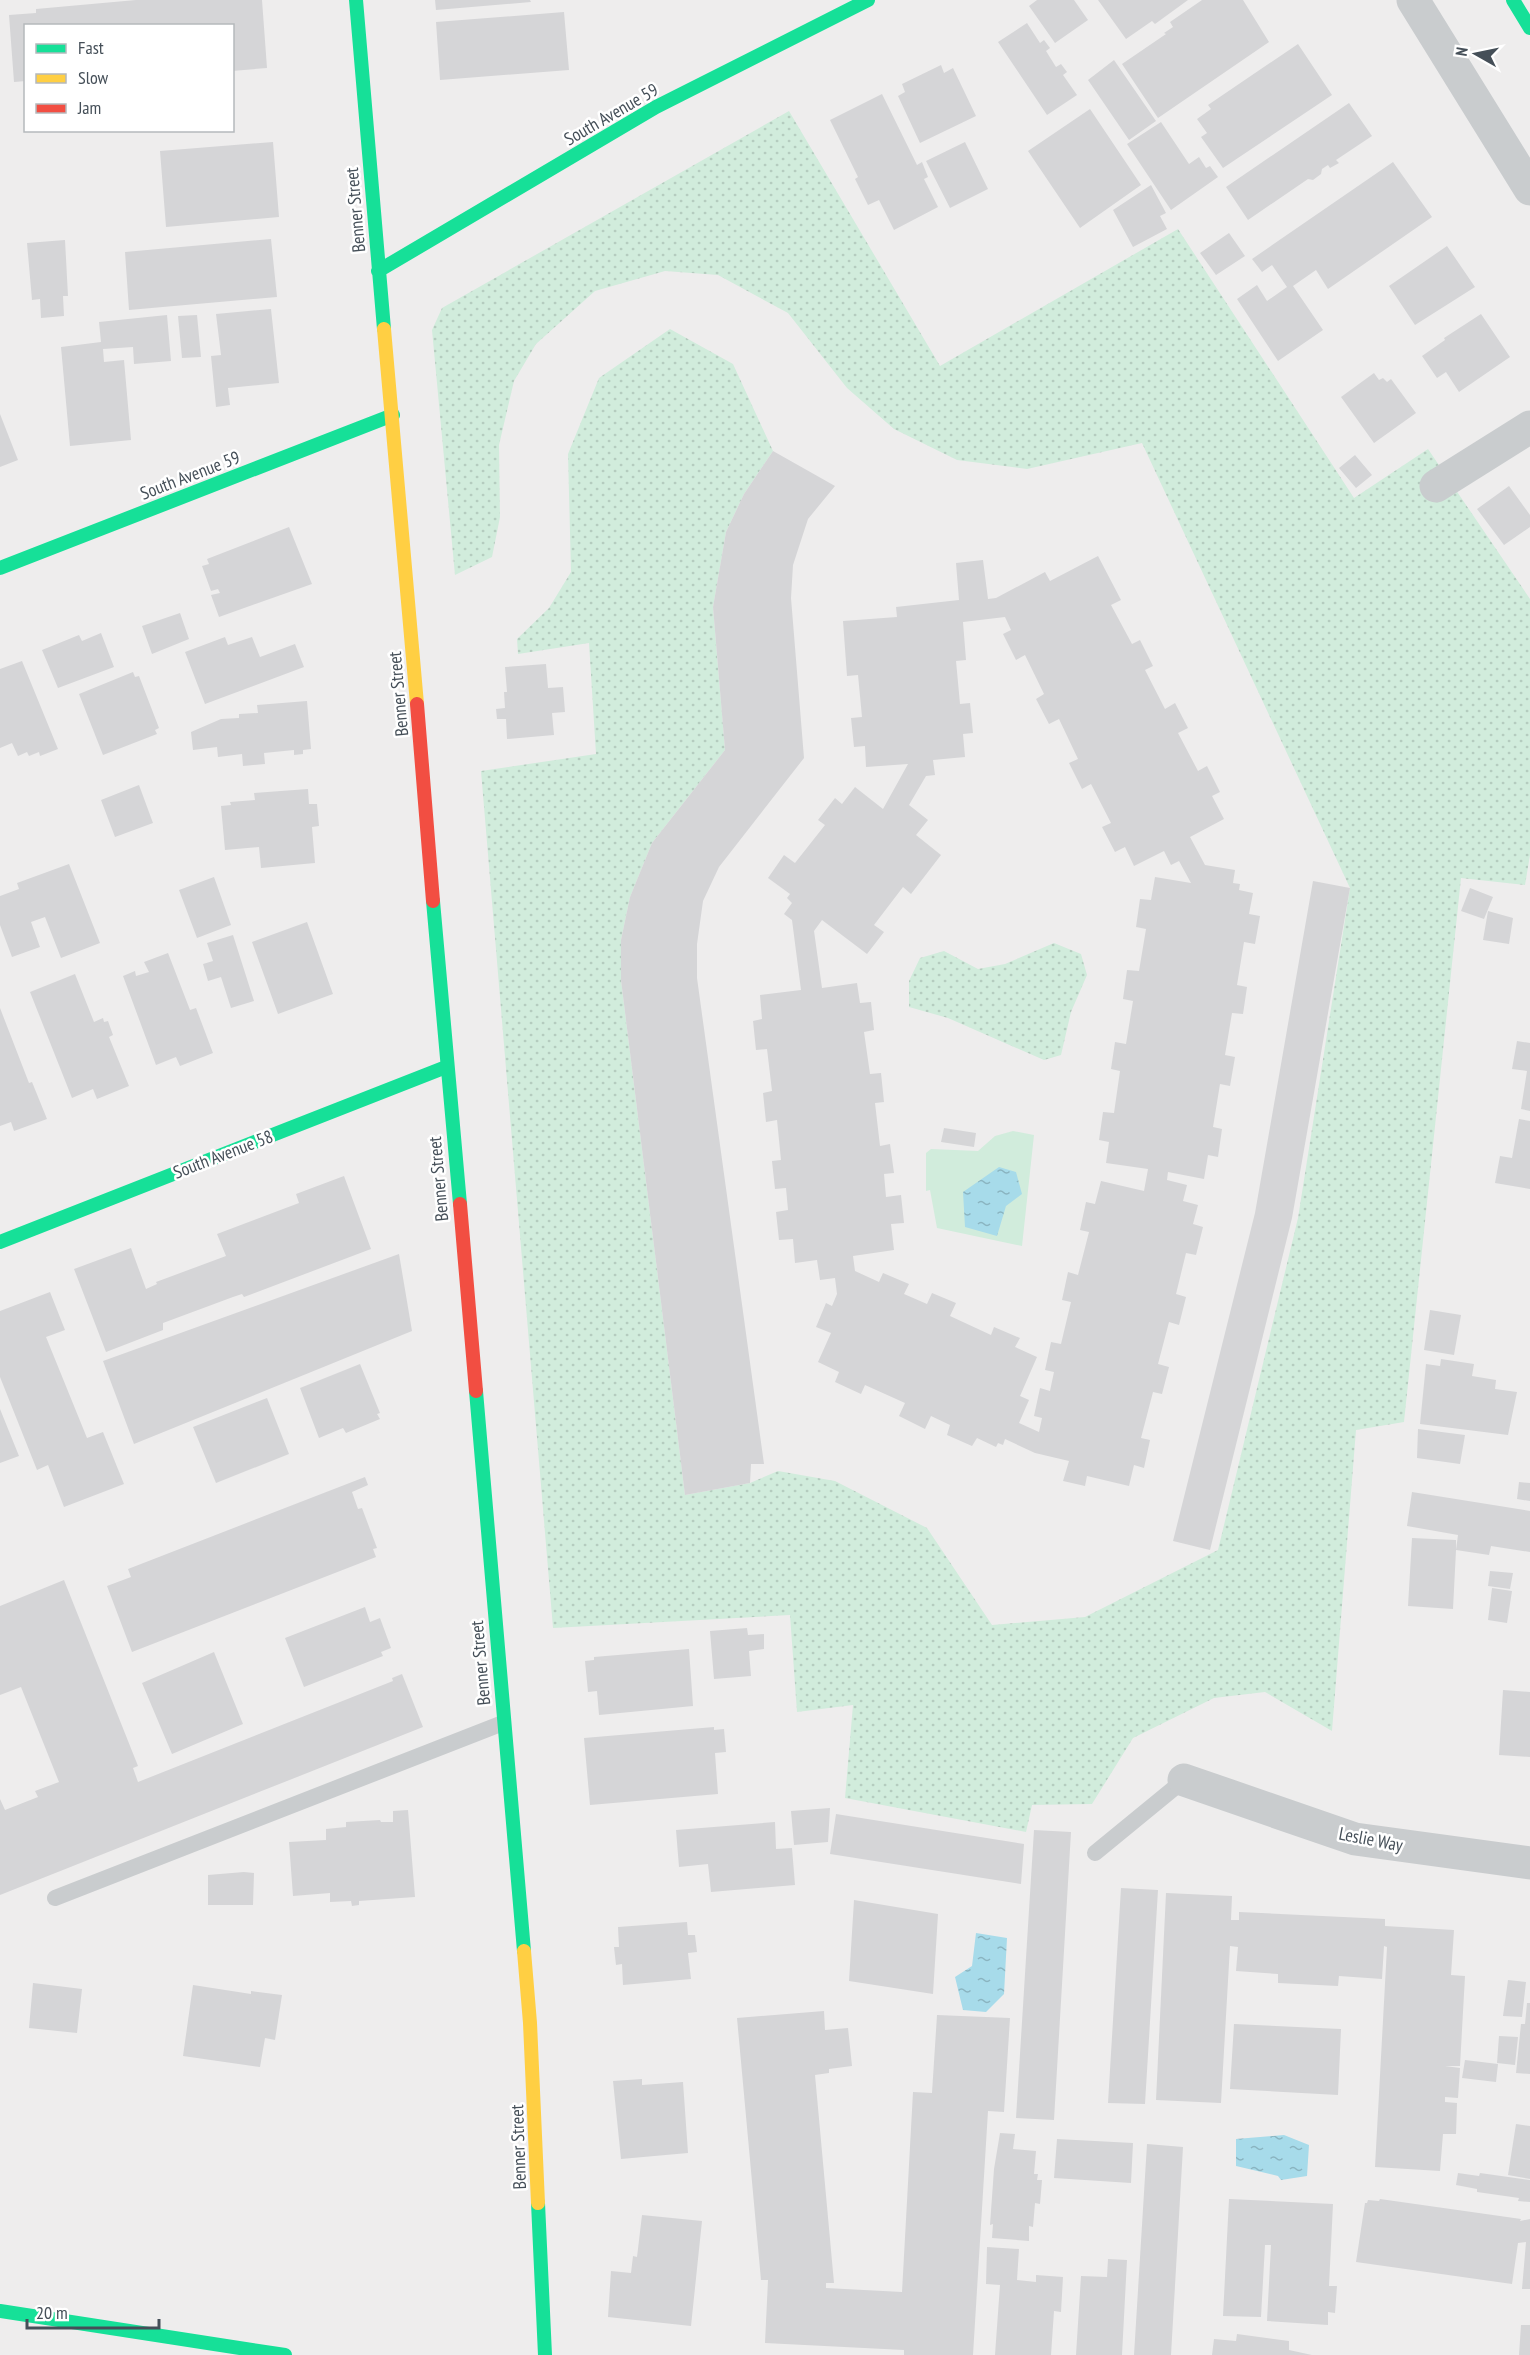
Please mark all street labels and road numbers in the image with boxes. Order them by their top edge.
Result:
street label: South Avenue 59 [560,78,662,150]
street label: Benner Street [340,167,370,253]
street label: South Avenue 59 [137,445,243,505]
street label: Benner Street [383,651,413,737]
street label: South Avenue 58 [170,1124,276,1184]
street label: Benner Street [423,1136,453,1222]
street label: Benner Street [465,1620,495,1706]
street label: Leslie Way [1337,1822,1405,1857]
street label: Benner Street [505,2104,531,2190]

